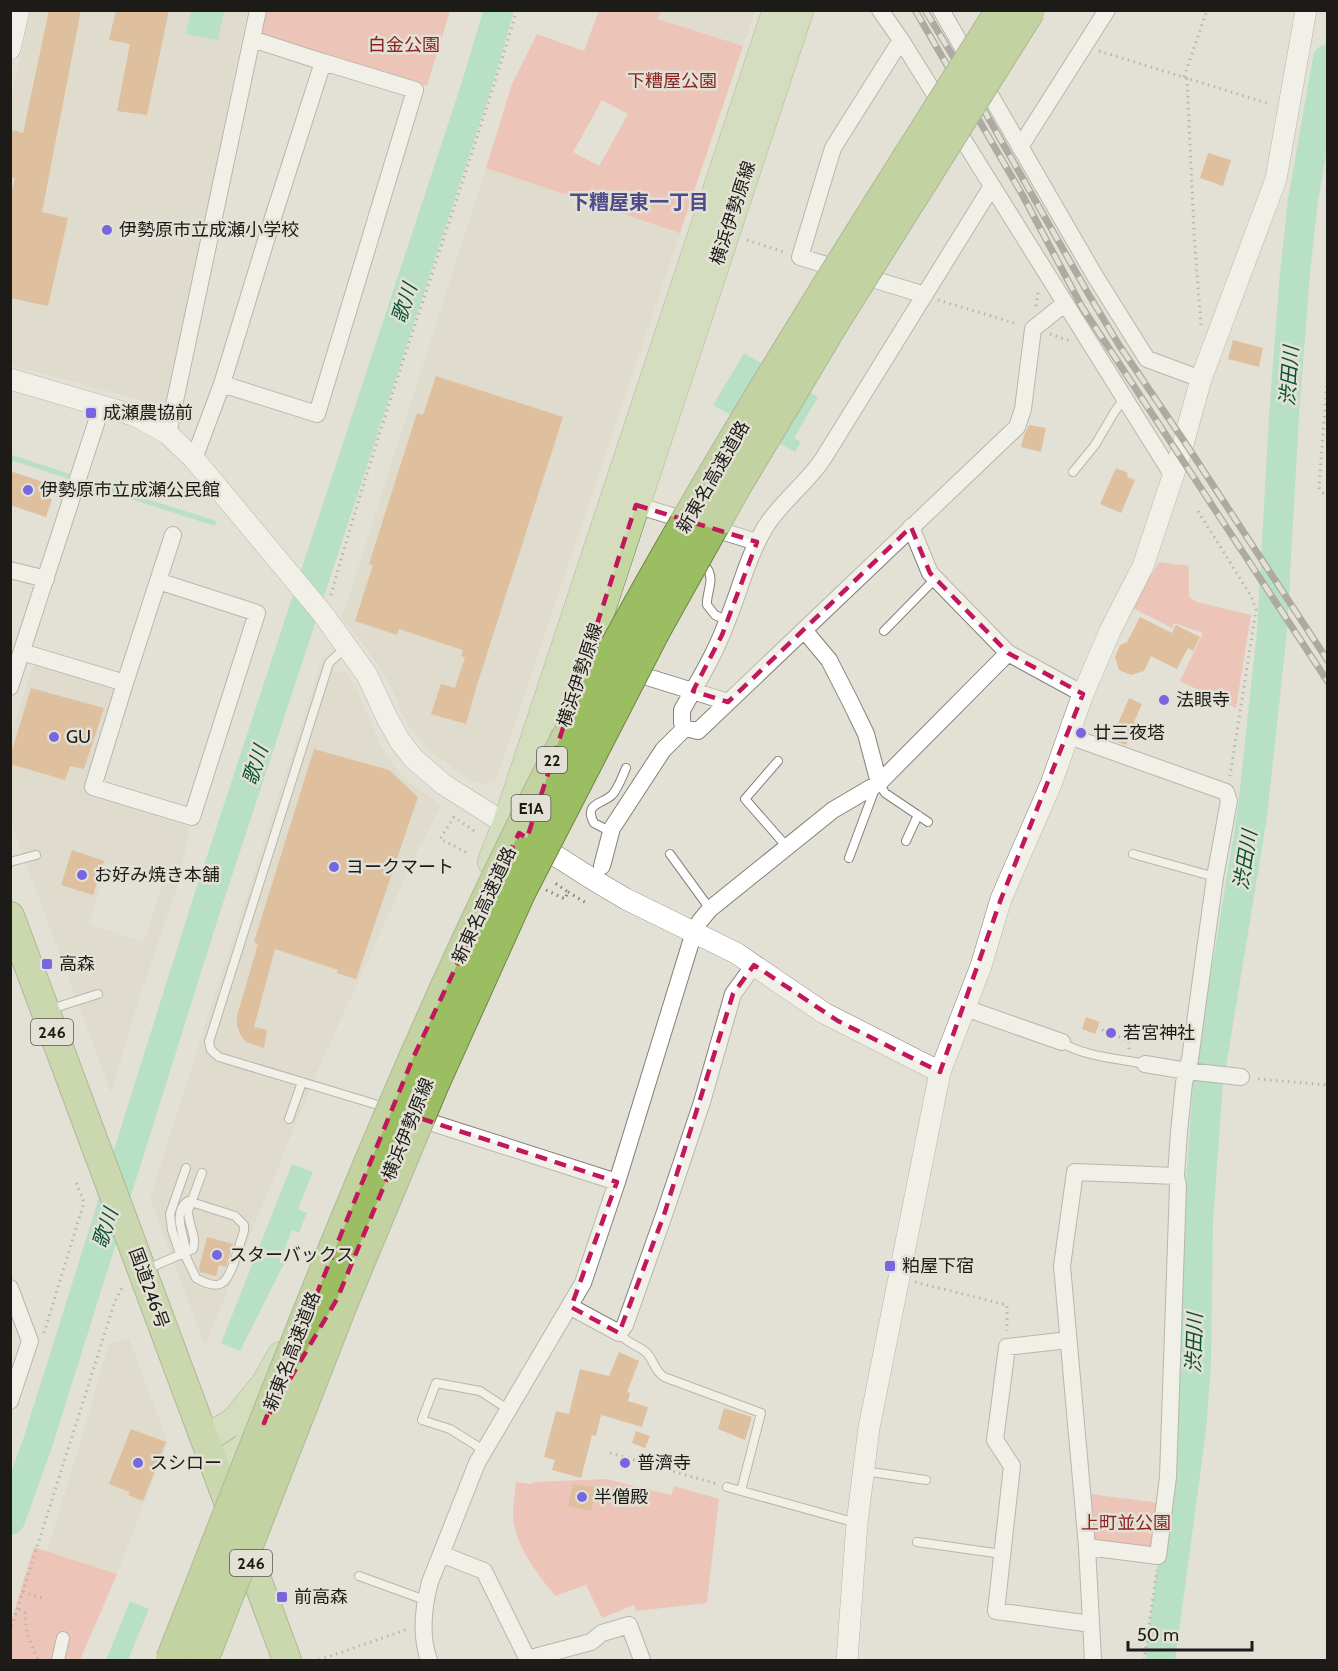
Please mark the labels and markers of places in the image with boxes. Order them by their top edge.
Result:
place label: 伊勢原市立成瀬小学校 [119,219,299,241]
marker: 伊勢原市立成瀬小学校 [100,223,114,237]
place label: 成瀬農協前 [103,402,193,424]
marker: 成瀬農協前 [84,406,98,420]
place label: 伊勢原市立成瀬公民館 [40,479,220,501]
marker: 伊勢原市立成瀬公民館 [21,483,35,497]
place label: 法眼寺 [1176,689,1230,711]
marker: 法眼寺 [1157,693,1171,707]
place label: 廿三夜塔 [1093,722,1165,744]
place label: GU [66,726,91,748]
marker: 廿三夜塔 [1074,726,1088,740]
marker: GU [47,730,61,744]
place label: ヨークマート [346,856,454,878]
marker: ヨークマート [327,860,341,874]
place label: お好み焼き本舗 [94,864,220,886]
marker: お好み焼き本舗 [75,868,89,882]
place label: 高森 [59,953,95,975]
marker: 高森 [40,957,54,971]
place label: 若宮神社 [1123,1022,1195,1044]
marker: 若宮神社 [1104,1026,1118,1040]
place label: スターバックス [229,1244,354,1266]
marker: スターバックス [210,1248,224,1262]
place label: 粕屋下宿 [902,1255,974,1277]
marker: 粕屋下宿 [883,1259,897,1273]
place label: スシロー [150,1452,222,1474]
place label: 普濟寺 [637,1452,691,1474]
marker: スシロー [131,1456,145,1470]
marker: 普濟寺 [618,1456,632,1470]
place label: 半僧殿 [594,1486,648,1508]
marker: 半僧殿 [575,1490,589,1504]
place label: 前高森 [294,1586,348,1608]
marker: 前高森 [275,1590,289,1604]

